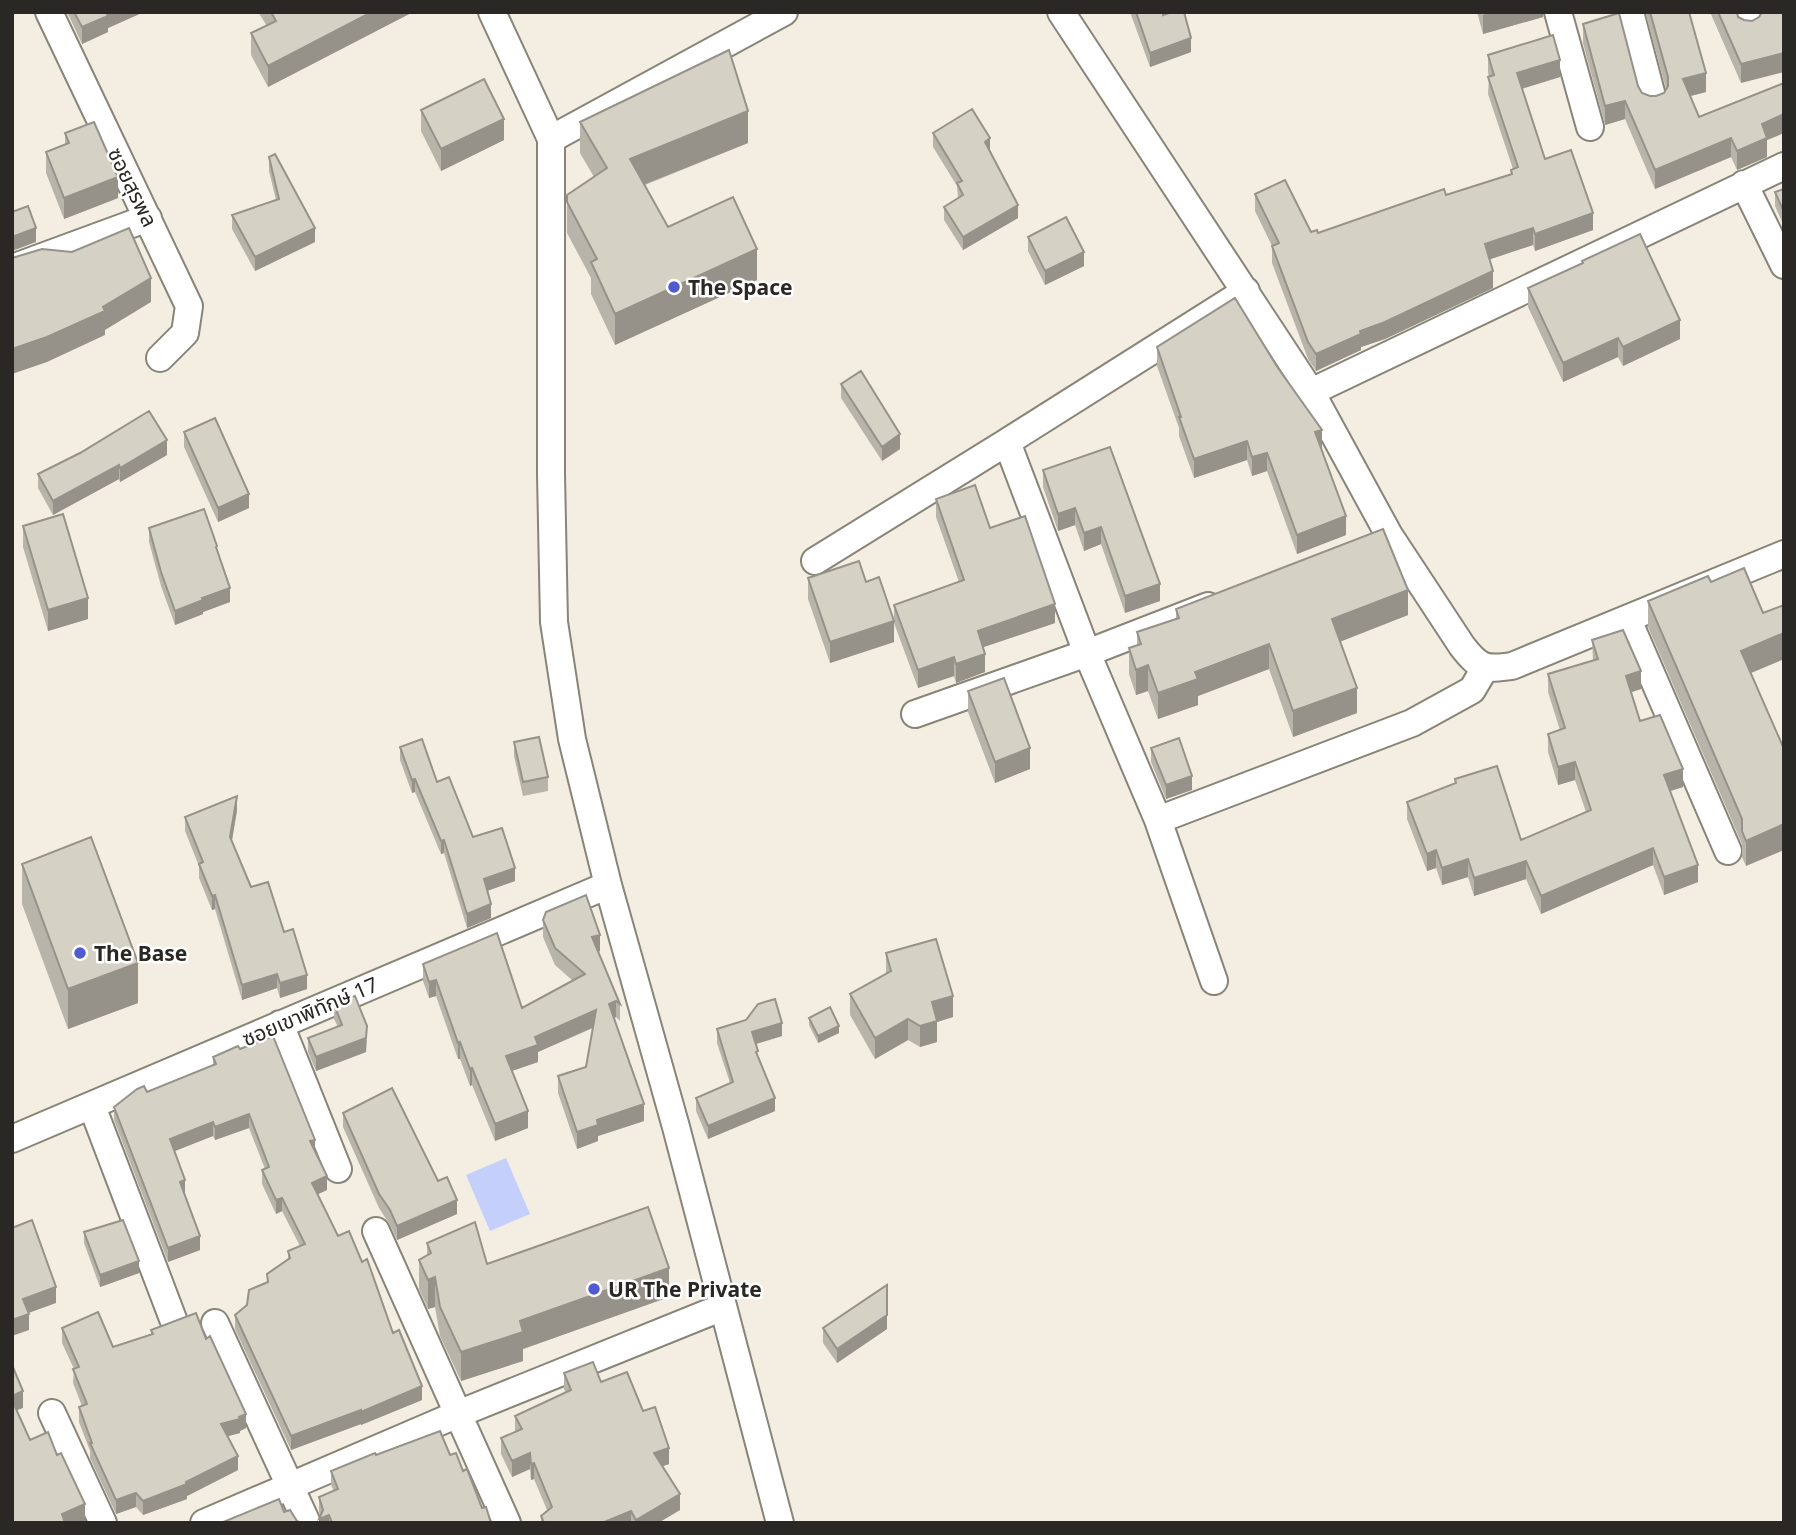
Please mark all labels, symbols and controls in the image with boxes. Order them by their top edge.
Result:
street label: ซอยสุรพล [102,143,164,231]
place label: The Space [688,273,793,301]
marker: The Space [666,279,682,295]
place label: The Base [94,939,187,967]
marker: The Base [72,945,88,961]
street label: ซอยเขาพิทักษ์ 17 [238,970,382,1052]
place label: UR The Private [608,1275,762,1303]
marker: UR The Private [586,1281,602,1297]

